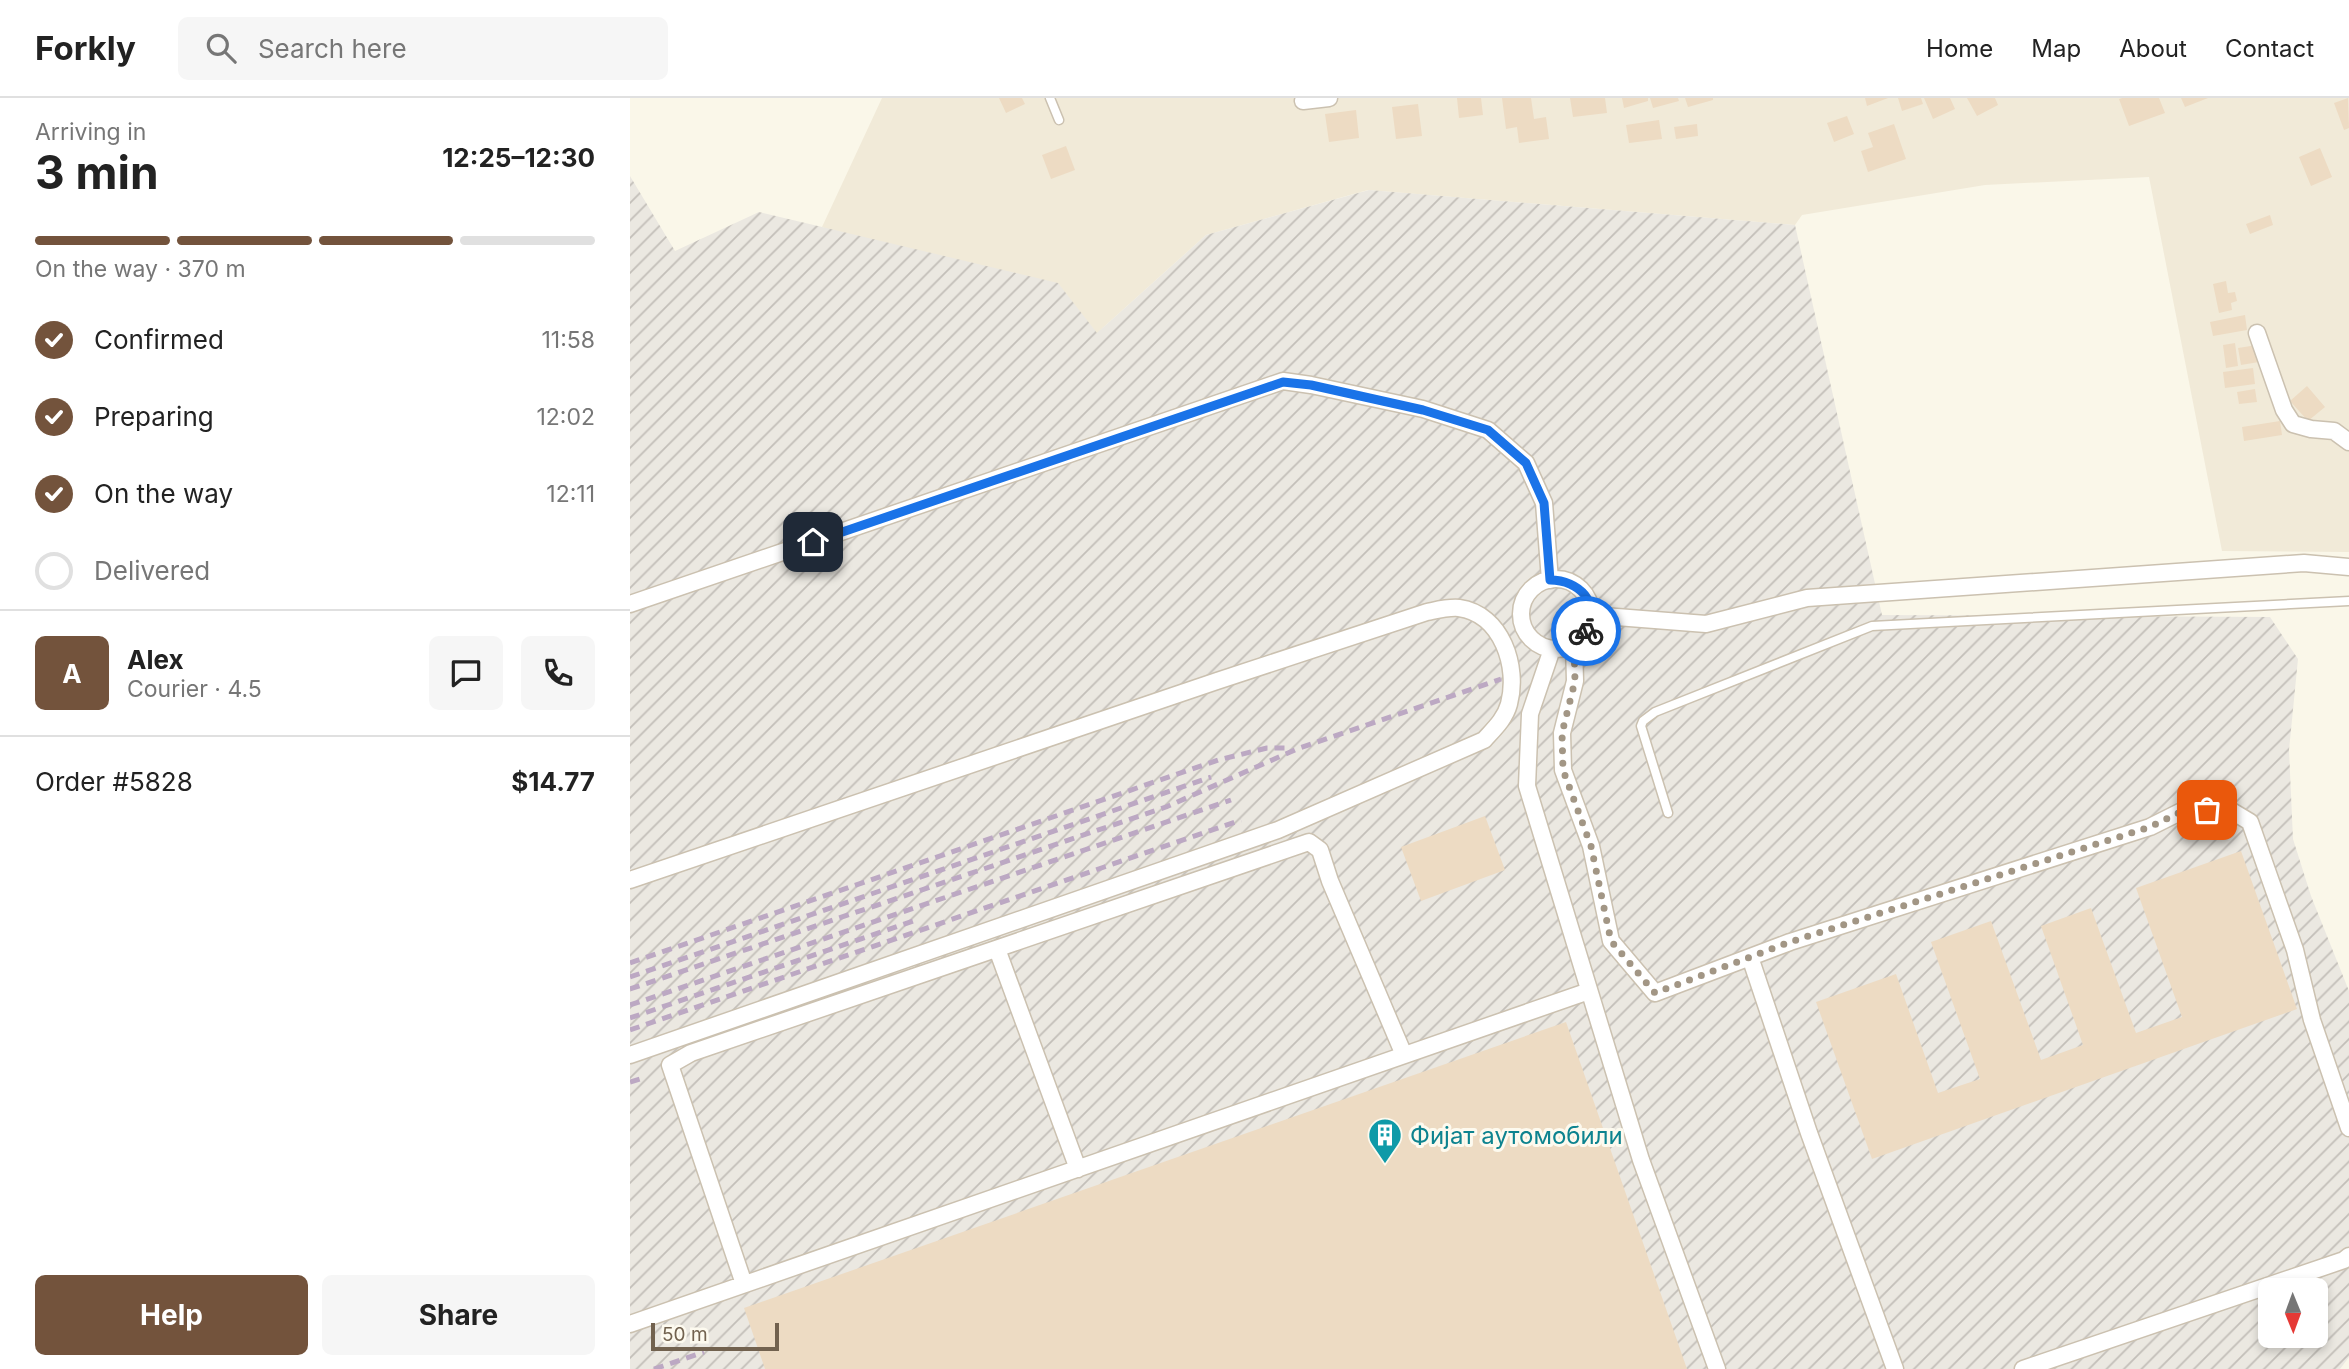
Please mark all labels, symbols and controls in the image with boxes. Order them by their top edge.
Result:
search box [178,17,668,80]
text: Forkly [35,28,136,68]
icon: search [202,29,240,67]
text: Search here [258,33,407,64]
text: Home [1926,34,1993,63]
text: Map [2031,34,2081,63]
text: About [2119,34,2187,63]
text: Contact [2225,34,2314,63]
text: Arriving in [35,118,146,146]
text: 12:25–12:30 [442,142,595,173]
text: 3 min [35,144,159,200]
text: On the way · 370 m [35,255,246,283]
icon: check [35,321,73,359]
text: Confirmed [94,324,224,355]
text: 11:58 [541,326,595,354]
icon: check [35,398,73,436]
text: Preparing [94,401,214,432]
text: 12:02 [536,403,595,431]
icon: check [35,475,73,513]
text: On the way [94,478,233,509]
text: 12:11 [546,480,595,508]
pin [783,512,843,572]
icon: home [794,523,832,561]
text: Delivered [94,555,210,586]
courier [1551,596,1621,666]
icon: bike [1567,612,1605,650]
button: chat [429,636,503,710]
button: phone [521,636,595,710]
text: Alex [127,644,184,675]
text: A [62,658,82,689]
text: Courier · 4.5 [127,675,262,703]
text: Order #5828 [35,766,193,797]
text: $14.77 [511,766,595,797]
pin [2177,780,2237,840]
icon: bag [2188,791,2226,829]
building icon: Фијат аутомобили [1366,1116,1404,1165]
place label: Фијат аутомобили [1410,1121,1623,1150]
button: Help [35,1275,308,1355]
button: Share [322,1275,595,1355]
north arrow [2258,1278,2328,1348]
map controls [2258,1278,2328,1348]
scale bar [651,1320,779,1352]
text: 50 m [662,1323,708,1346]

